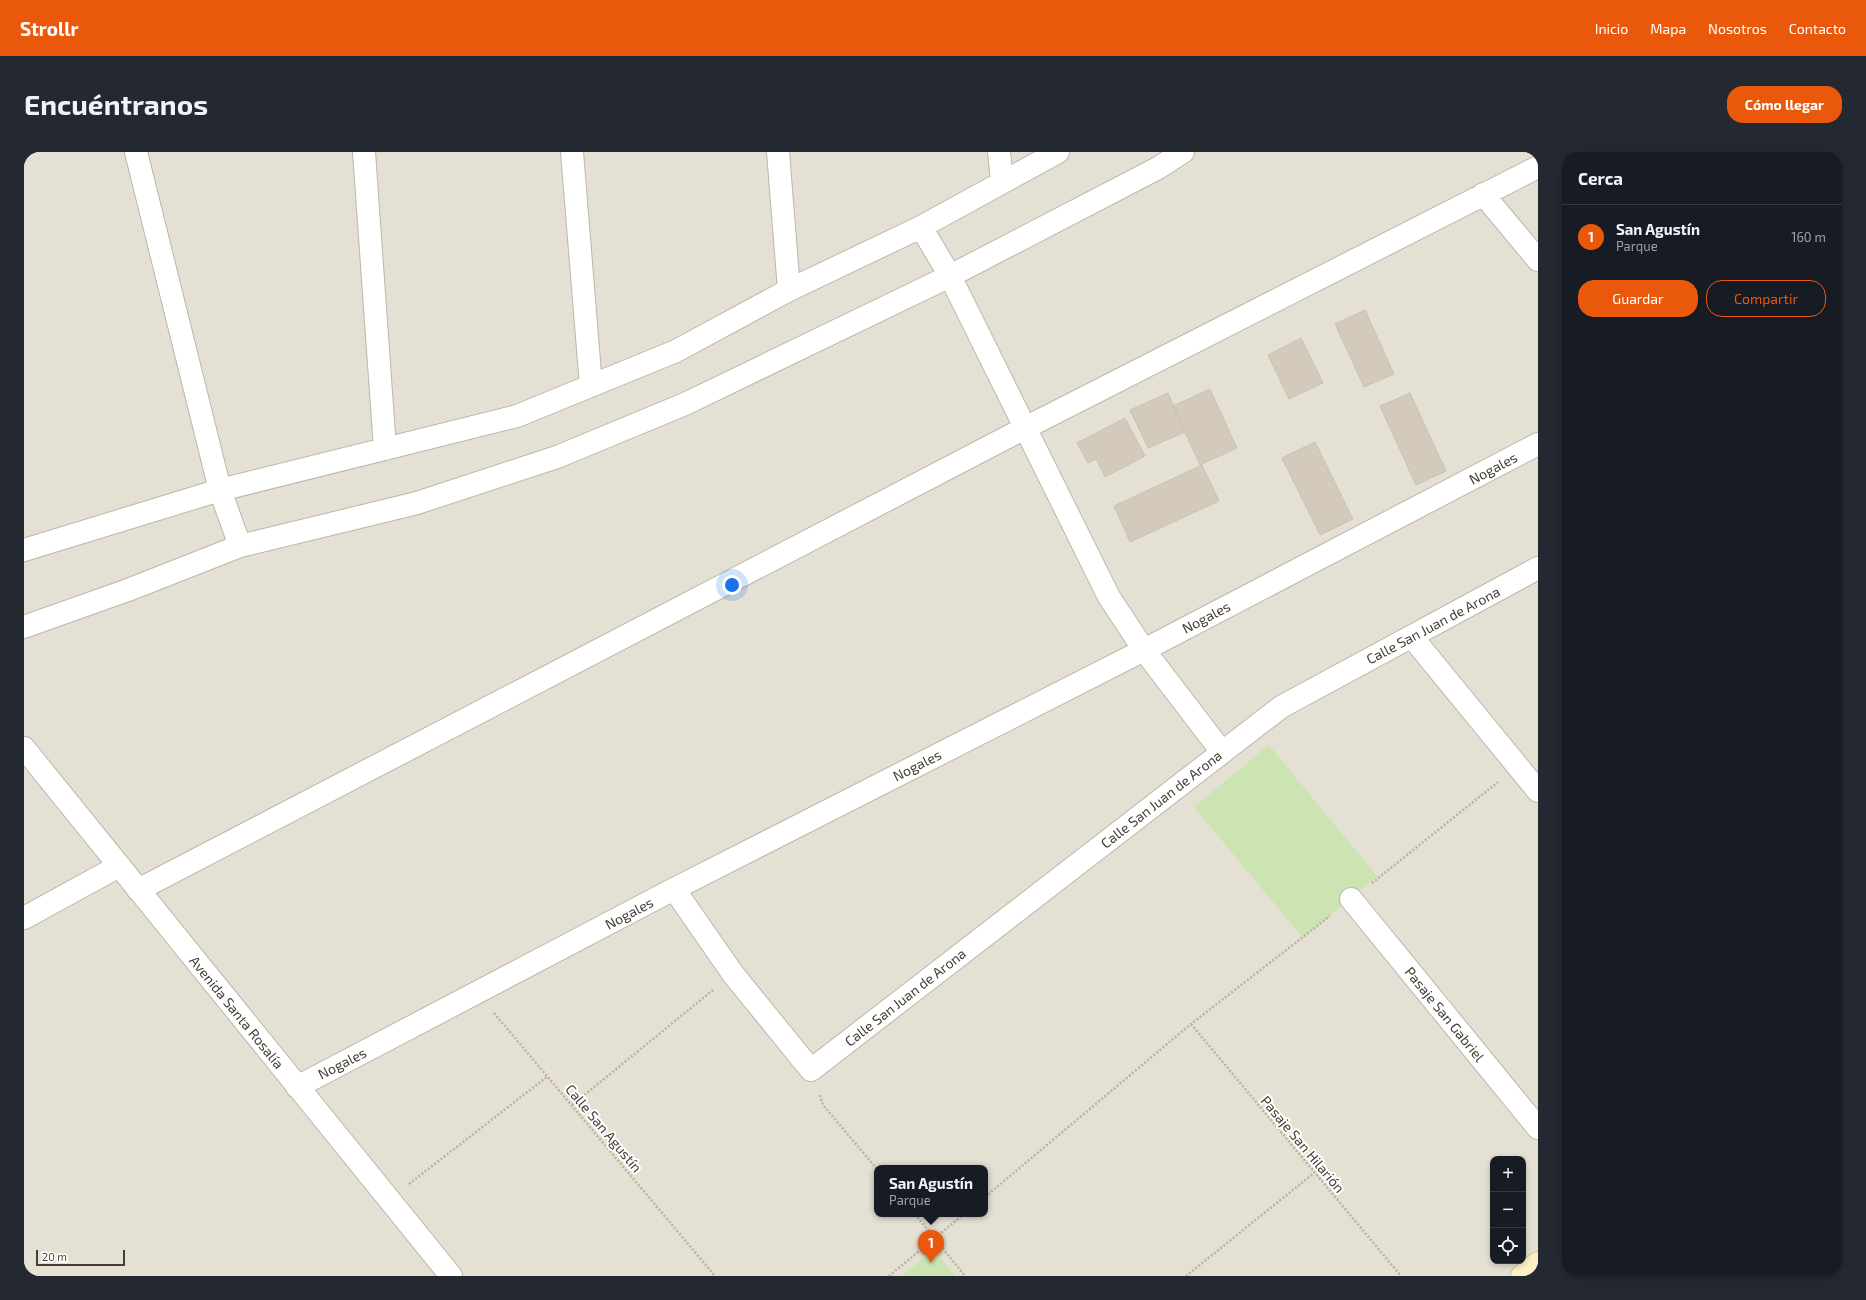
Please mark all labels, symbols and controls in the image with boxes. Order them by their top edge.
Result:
text: Strollr [20,17,79,40]
text: Inicio [1595,20,1628,37]
text: Mapa [1650,20,1686,37]
text: Nosotros [1708,20,1767,37]
text: Contacto [1789,20,1846,37]
button: Cómo llegar [1727,86,1842,123]
text: Encuéntranos [24,87,208,121]
text: Cerca [1578,168,1623,188]
text: San Agustín [1616,220,1700,238]
text: 1 [1588,229,1594,245]
text: 160 m [1791,229,1826,245]
text: Parque [1616,238,1658,254]
button: Guardar [1578,280,1698,317]
button: Compartir [1706,280,1826,317]
street label: Nogales [1466,448,1520,488]
your location [722,575,742,595]
street label: Calle San Juan de Arona [1363,583,1503,667]
street label: Nogales [1179,597,1233,637]
street label: Nogales [890,746,944,784]
street label: Calle San Juan de Arona [1097,746,1225,852]
street label: Nogales [602,893,656,933]
street label: Calle San Juan de Arona [841,944,969,1050]
street label: Avenida Santa Rosalía [186,952,288,1072]
street label: Pasaje San Gabriel [1402,963,1489,1065]
street label: Nogales [315,1044,369,1082]
street label: Calle San Agustín [562,1081,646,1175]
street label: Pasaje San Hilarión [1257,1092,1349,1196]
map controls [1490,1156,1526,1264]
button: + [1490,1156,1526,1192]
popup [874,1165,988,1217]
text: San Agustín [889,1174,973,1192]
text: Parque [889,1192,931,1208]
button: − [1490,1192,1526,1228]
button: locate [1490,1228,1526,1264]
pin: 1 [918,1230,944,1263]
scale bar [36,1248,125,1267]
text: 20 m [42,1250,67,1263]

